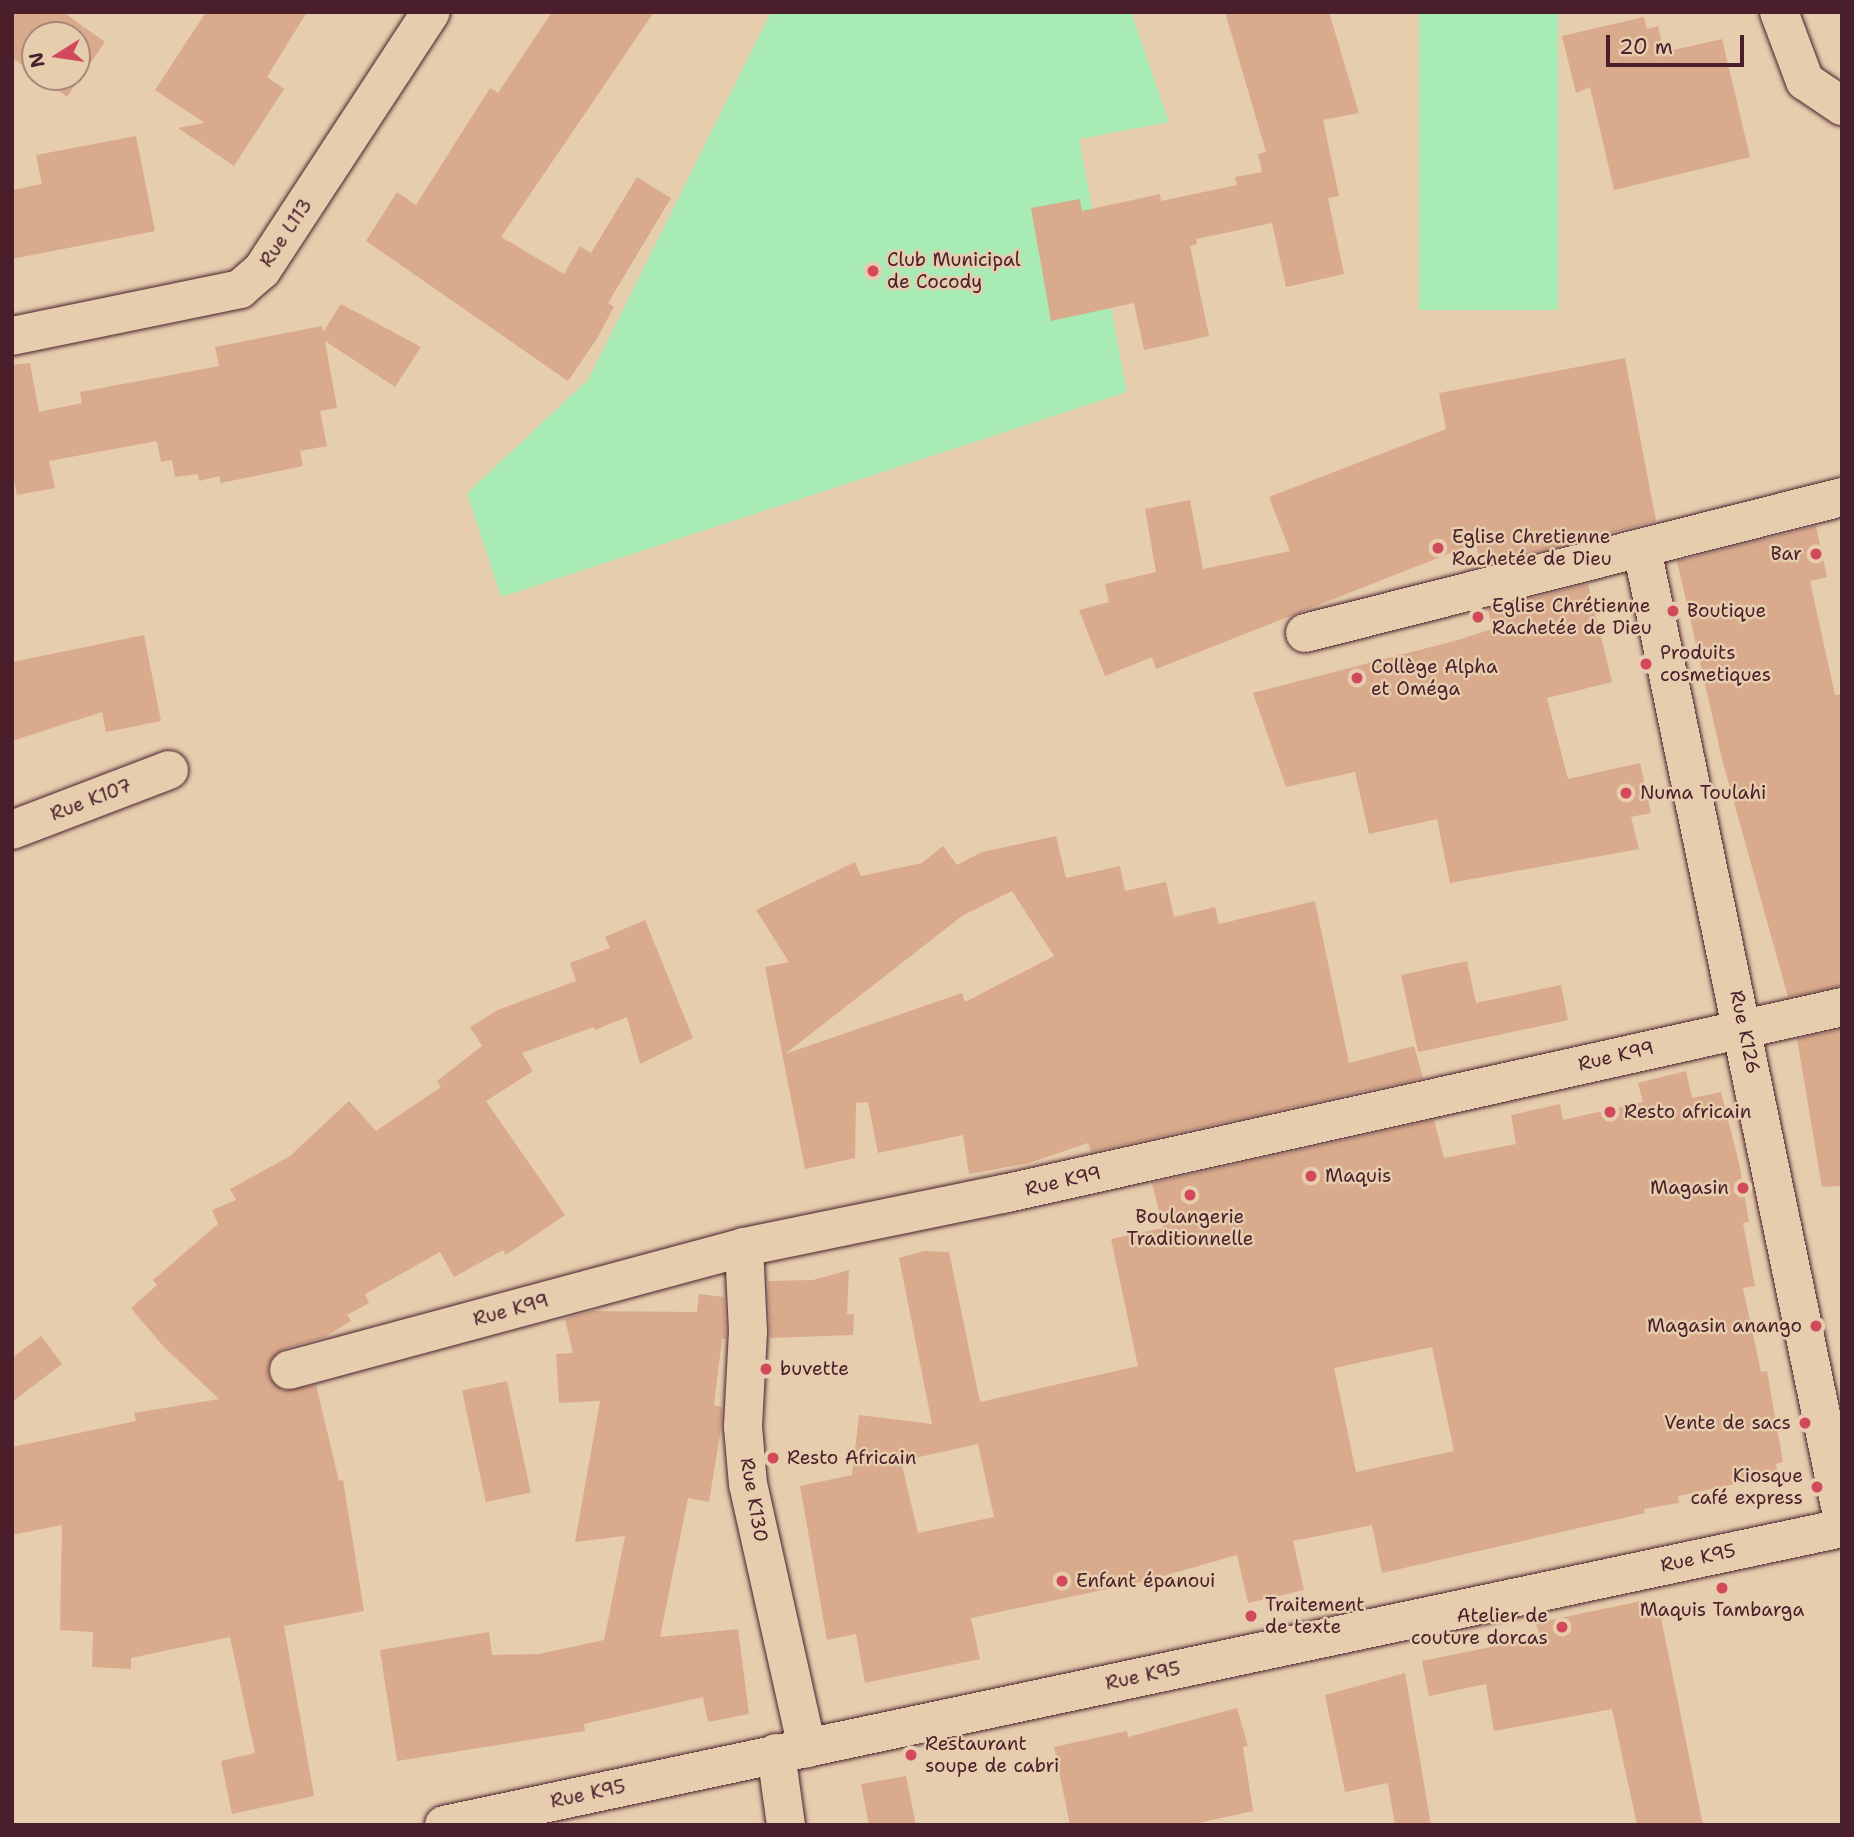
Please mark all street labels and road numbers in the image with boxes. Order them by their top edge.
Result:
street label: Rue L113 [255,195,317,271]
street label: Rue K107 [47,774,135,826]
street label: Rue K126 [1725,988,1765,1076]
street label: Rue K99 [1576,1036,1656,1076]
street label: Rue K99 [1023,1161,1103,1201]
street label: Rue K99 [471,1289,551,1331]
street label: Rue K130 [735,1456,773,1544]
street label: Rue K95 [1658,1539,1738,1577]
street label: Rue K95 [1103,1657,1183,1695]
street label: Rue K95 [548,1775,628,1813]

